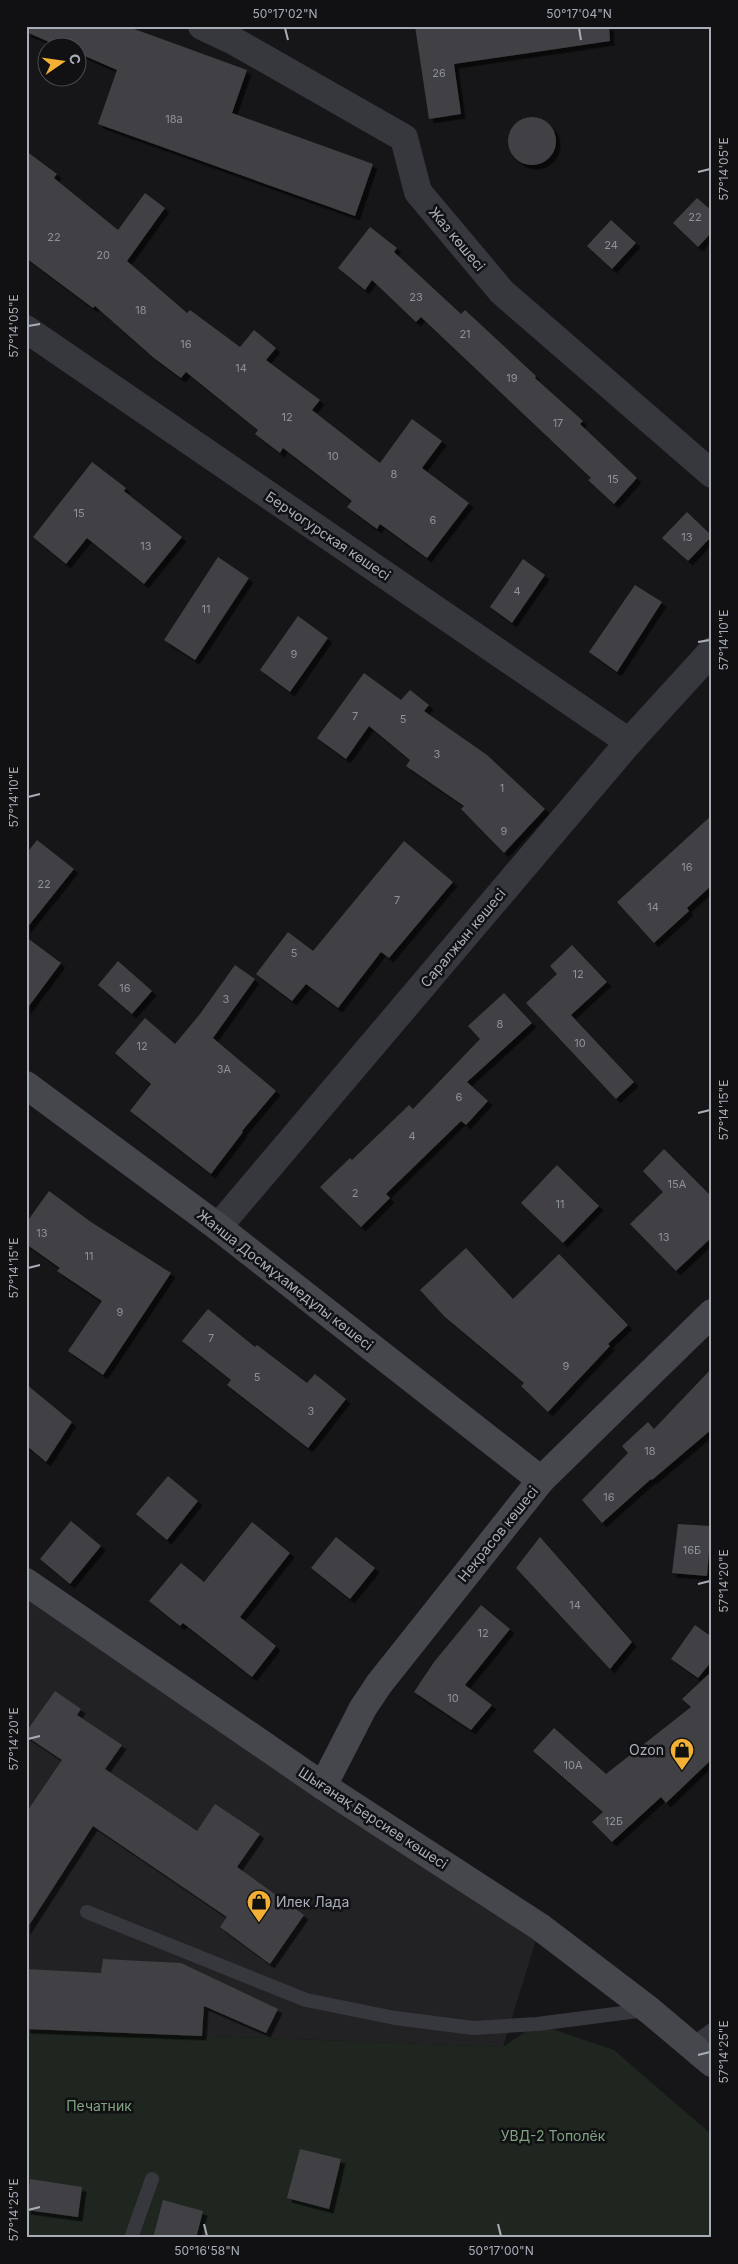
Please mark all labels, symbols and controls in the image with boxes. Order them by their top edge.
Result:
text: 50°17'02"N [252,6,318,21]
text: 50°17'04"N [546,6,612,21]
north arrow [38,38,88,88]
text: С [66,52,85,66]
house number: 26 [432,66,446,80]
house number: 18а [165,112,183,126]
text: 57°14'05"E [716,137,731,201]
street label: Жаз көшесі [426,203,489,274]
house number: 22 [688,210,702,224]
house number: 22 [47,230,61,244]
house number: 24 [604,238,618,252]
house number: 20 [96,248,110,262]
house number: 23 [409,290,423,304]
text: 57°14'05"E [6,294,21,358]
house number: 18 [135,303,147,317]
house number: 21 [459,327,471,341]
house number: 16 [180,337,192,351]
house number: 14 [235,361,247,375]
house number: 19 [506,371,518,385]
house number: 12 [281,410,293,424]
house number: 17 [553,416,563,430]
house number: 10 [327,449,339,463]
house number: 8 [391,467,398,481]
house number: 15 [607,472,619,486]
street label: Берчогурская көшесі [263,487,394,584]
house number: 15 [73,506,85,520]
house number: 6 [430,513,437,527]
house number: 13 [681,530,693,544]
house number: 13 [140,539,152,553]
house number: 4 [513,584,521,598]
house number: 11 [202,602,210,616]
text: 57°14'10"E [716,609,731,671]
house number: 9 [291,647,298,661]
house number: 7 [352,709,358,723]
house number: 5 [400,712,407,726]
house number: 3 [434,747,441,761]
text: 57°14'10"E [6,766,21,828]
house number: 1 [500,781,504,795]
house number: 9 [501,824,508,838]
house number: 16 [681,860,693,874]
house number: 22 [37,877,51,891]
street label: Саралжын көшесі [416,885,509,990]
house number: 7 [394,893,400,907]
house number: 14 [647,900,659,914]
house number: 5 [291,946,298,960]
house number: 12 [572,967,584,981]
house number: 16 [119,981,131,995]
house number: 3 [223,992,230,1006]
house number: 8 [497,1017,504,1031]
house number: 10 [574,1036,586,1050]
house number: 12 [136,1039,148,1053]
house number: 3А [217,1062,232,1076]
text: 57°14'15"E [716,1080,731,1140]
house number: 6 [456,1090,463,1104]
house number: 4 [408,1129,416,1143]
house number: 15А [668,1177,687,1191]
house number: 2 [352,1186,358,1200]
house number: 11 [556,1197,564,1211]
street label: Жанша Досмұхамедұлы көшесі [194,1206,376,1353]
house number: 13 [36,1226,48,1240]
house number: 13 [658,1230,670,1244]
text: 57°14'15"E [6,1238,21,1298]
house number: 11 [85,1249,93,1263]
house number: 9 [117,1305,124,1319]
house number: 7 [208,1331,214,1345]
house number: 9 [563,1359,570,1373]
house number: 5 [254,1370,261,1384]
house number: 3 [308,1404,315,1418]
house number: 18 [644,1444,656,1458]
street label: Некрасов көшесі [454,1483,541,1585]
house number: 16 [603,1490,615,1504]
house number: 16Б [683,1543,701,1557]
text: 57°14'20"E [716,1549,731,1613]
house number: 14 [569,1598,581,1612]
house number: 12 [477,1626,489,1640]
house number: 10 [447,1691,459,1705]
text: 57°14'20"E [6,1707,21,1771]
shop icon: Ozon [669,1737,695,1771]
place label: Ozon [629,1741,664,1758]
house number: 10A [563,1758,583,1772]
street label: Шығанақ Берсиев көшесі [296,1763,451,1872]
house number: 12Б [605,1814,623,1828]
shop icon: Илек Лада [246,1889,272,1923]
place label: Илек Лада [276,1893,349,1910]
text: 57°14'25"E [716,2020,731,2084]
park label: Печатник [66,2097,132,2114]
park label: УВД-2 Тополёк [501,2127,606,2144]
text: 57°14'25"E [6,2178,21,2242]
text: 50°16'58"N [174,2243,240,2258]
text: 50°17'00"N [468,2243,534,2258]

